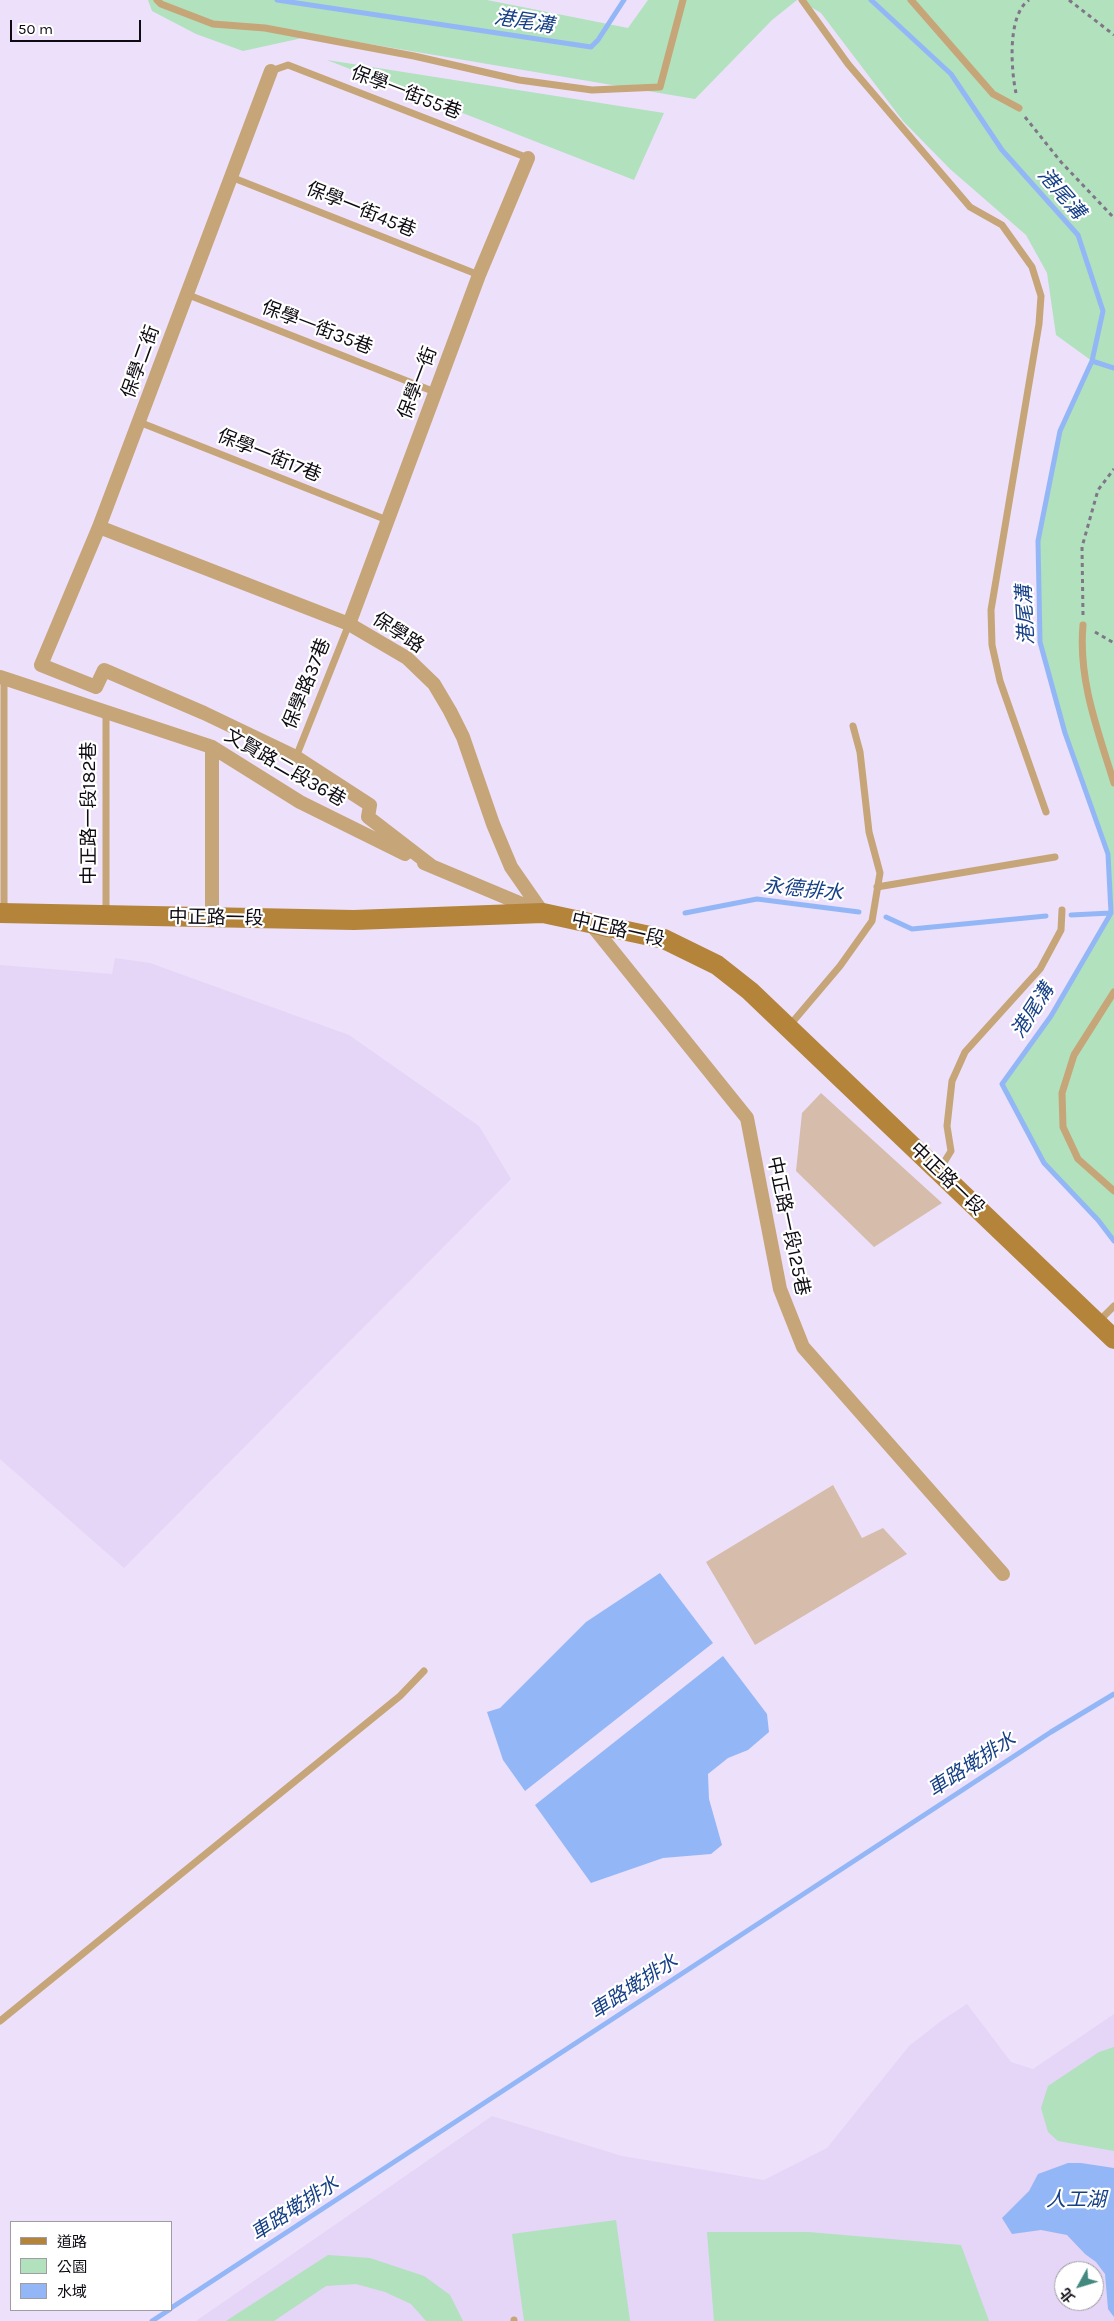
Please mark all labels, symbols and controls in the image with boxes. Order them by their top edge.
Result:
water label: 港尾溝 [492,5,556,39]
scale bar [12,10,144,42]
text: 50 m [18,20,53,38]
street label: 保學一街55巷 [348,61,464,125]
water label: 港尾溝 [1032,163,1090,225]
street label: 保學一街45巷 [303,178,419,242]
street label: 保學一街35巷 [258,296,376,360]
street label: 保學二街 [117,322,165,402]
street label: 保學一街 [394,343,442,423]
street label: 保學一街17巷 [214,425,324,487]
water label: 港尾溝 [1012,584,1040,646]
street label: 保學路 [368,608,428,658]
street label: 保學路37巷 [278,635,336,733]
street label: 文賢路二段36巷 [220,724,350,812]
street label: 中正路一段182巷 [79,742,101,884]
water label: 永德排水 [762,874,844,906]
street label: 中正路一段 [168,906,264,930]
street label: 中正路一段 [569,908,667,952]
water label: 港尾溝 [1007,979,1059,1043]
street label: 中正路一段 [905,1138,989,1220]
street label: 中正路一段125巷 [762,1154,814,1298]
water label: 車路墘排水 [924,1728,1020,1802]
water label: 車路墘排水 [586,1950,682,2024]
water label: 車路墘排水 [247,2172,343,2246]
water label: 人工湖 [1046,2188,1106,2212]
legend [10,2221,172,2311]
text: 道路 [57,2233,87,2251]
text: 公園 [57,2258,87,2276]
north arrow [1054,2261,1104,2311]
text: 水域 [57,2283,87,2301]
text: 北 [1057,2284,1079,2306]

